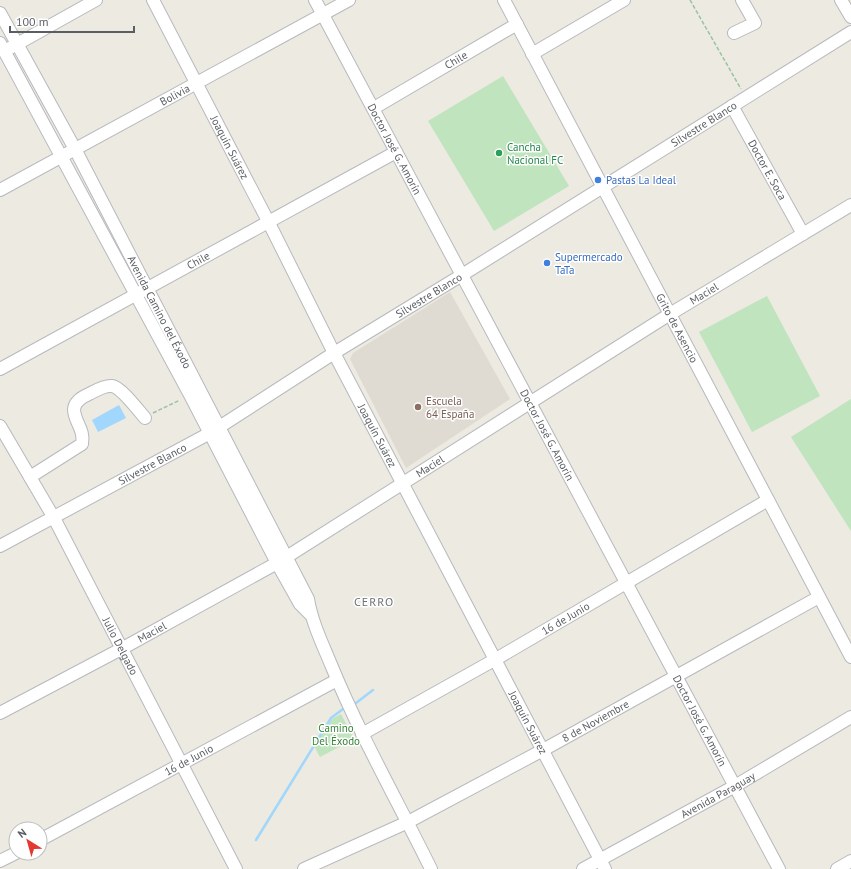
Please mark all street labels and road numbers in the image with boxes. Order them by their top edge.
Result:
street label: Chile [442,48,470,72]
street label: Bolivia [157,81,192,109]
street label: Silvestre Blanco [668,98,739,150]
street label: Doctor José G. Amorín [365,101,425,197]
street label: Joaquín Suárez [207,112,252,181]
street label: Doctor E. Soca [745,137,790,202]
street label: Chile [184,248,212,272]
street label: Avenida Camino del Éxodo [124,253,195,371]
street label: Silvestre Blanco [393,270,465,321]
street label: Maciel [687,279,722,307]
street label: Grito de Asencio [653,291,701,365]
street label: Doctor José G. Amorín [517,387,577,483]
street label: Joaquín Suárez [354,401,400,470]
street label: Silvestre Blanco [116,440,189,488]
street label: Maciel [413,452,447,480]
street label: 16 de Junio [539,599,592,638]
street label: Julio Delgado [99,614,141,678]
street label: Maciel [135,618,169,646]
street label: Doctor José G. Amorín [670,673,730,769]
street label: Joaquín Suárez [505,687,550,757]
street label: 8 de Noviembre [559,697,632,745]
street label: 16 de Junio [162,741,216,779]
street label: Avenida Paraguay [678,768,759,821]

